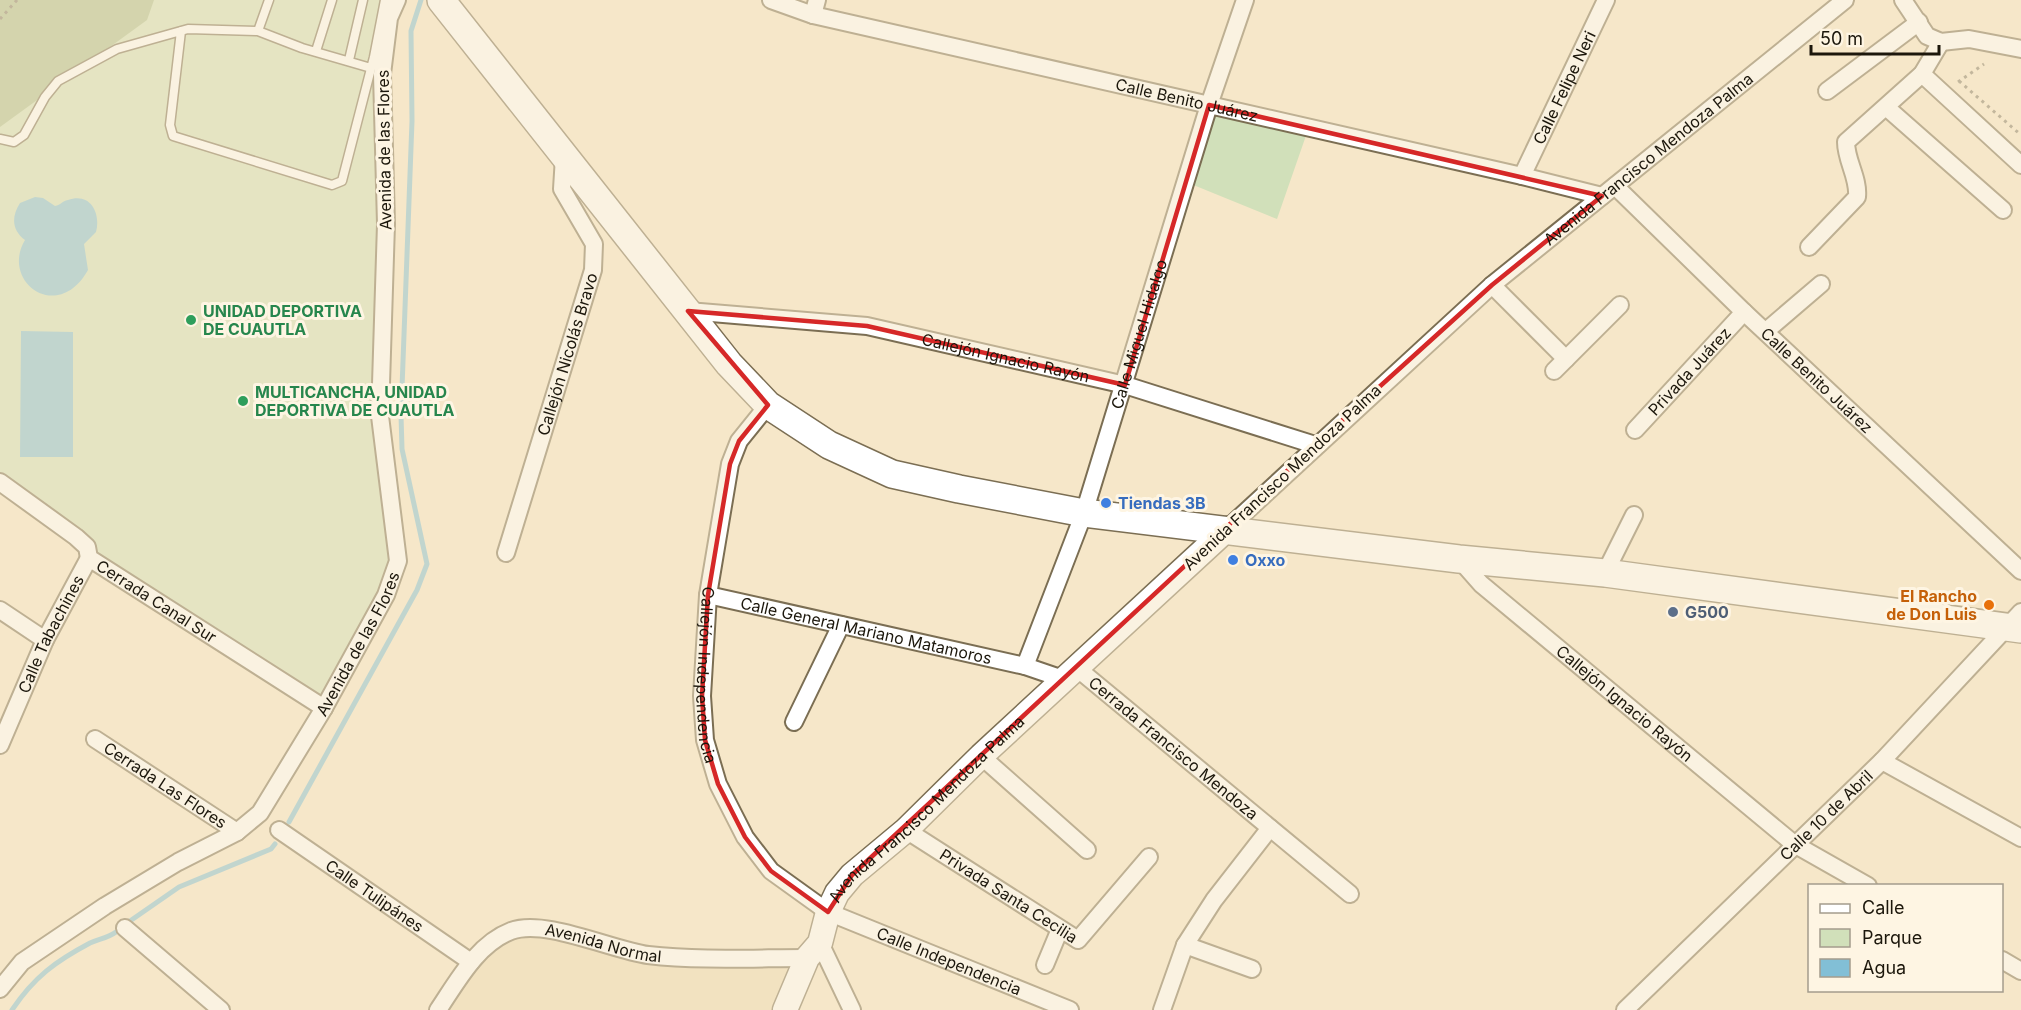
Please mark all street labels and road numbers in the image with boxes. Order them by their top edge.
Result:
street label: Calle Felipe Neri [1529,28,1600,148]
street label: Avenida Francisco Mendoza Palma [1539,68,1757,249]
street label: Avenida de las Flores [373,70,395,230]
street label: Calle Benito Juárez [1114,74,1260,126]
street label: Calle Miguel Hidalgo [1106,257,1171,411]
street label: Callejón Nicolás Bravo [533,270,602,438]
street label: Privada Juárez [1644,323,1735,419]
street label: Calle Benito Juárez [1757,323,1877,437]
street label: Callejón Ignacio Rayón [920,329,1092,387]
street label: Avenida Francisco Mendoza Palma [1179,380,1385,574]
street label: Cerrada Canal Sur [93,555,220,647]
street label: Avenida de las Flores [312,569,403,720]
street label: Calle Tabachines [13,572,88,696]
street label: Callejón Independencia [692,585,721,765]
street label: Calle General Mariano Matamoros [739,593,994,668]
street label: Callejón Ignacio Rayón [1552,641,1697,766]
street label: Cerrada Francisco Mendoza [1085,672,1262,824]
street label: Avenida Francisco Mendoza Palma [824,711,1028,906]
street label: Cerrada Las Flores [100,737,231,833]
street label: Calle 10 de Abril [1775,766,1877,865]
street label: Privada Santa Cecilia [936,844,1081,947]
street label: Calle Tulipánes [322,855,428,936]
street label: Avenida Normal [544,919,662,966]
street label: Calle Independencia [874,923,1024,999]

